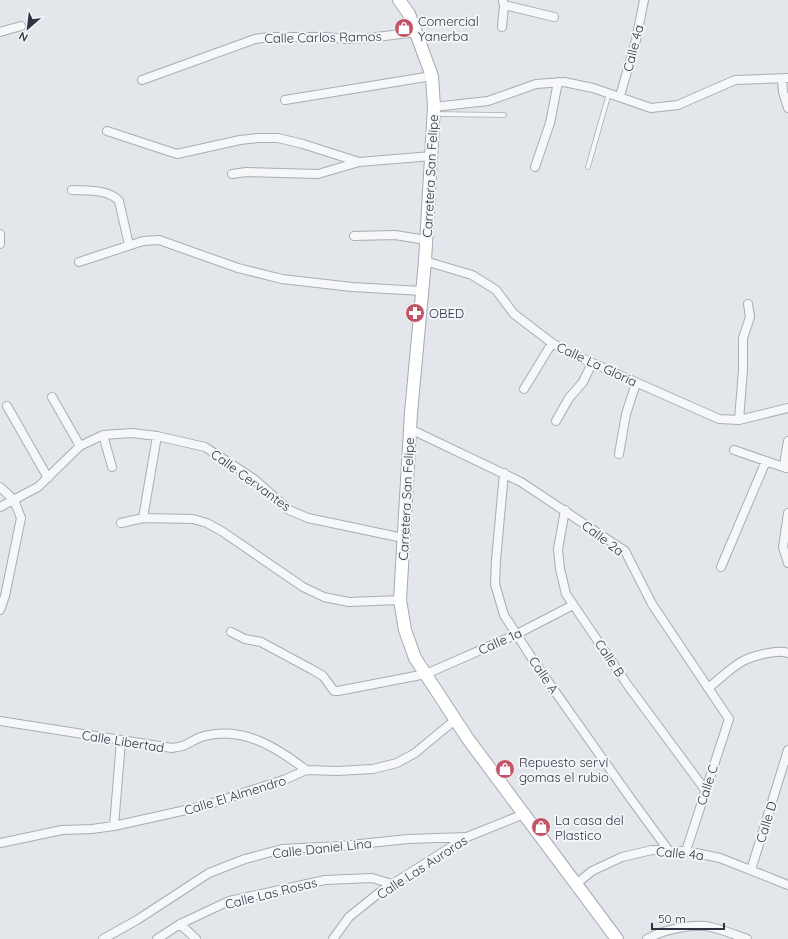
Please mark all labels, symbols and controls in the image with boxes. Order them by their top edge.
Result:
north arrow [8,8,48,48]
place label: Comercial Yanerba [418,13,479,44]
shop icon: Comercial Yanerba [393,17,415,39]
street label: Calle 4a [619,23,647,73]
street label: Calle Carlos Ramos [264,28,382,46]
text: N [16,29,30,45]
street label: Carretera San Felipe [419,114,441,238]
pharmacy icon: OBED [404,302,426,324]
place label: OBED [429,305,464,321]
street label: Calle La Gloria [554,338,640,390]
street label: Carretera San Felipe [395,437,417,561]
street label: Calle Cervantes [208,446,294,514]
street label: Calle 2a [579,517,627,559]
street label: Calle 1a [476,624,524,658]
street label: Calle B [592,636,628,680]
street label: Calle A [526,653,563,697]
street label: Calle Libertad [81,727,165,755]
place label: Repuesto serví gomas el rubio [519,754,609,785]
shop icon: Repuesto serví gomas el rubio [494,758,516,780]
street label: Calle C [693,762,721,807]
street label: Calle El Almendro [182,772,288,818]
street label: Calle D [752,799,780,845]
place label: La casa del Plastico [555,812,624,843]
shop icon: La casa del Plastico [530,816,552,838]
street label: Calle Las Auroras [374,832,470,902]
street label: Calle Daniel Lina [272,835,372,861]
street label: Calle 4a [655,843,705,863]
street label: Calle Las Rosas [223,874,319,912]
scale bar [652,905,724,931]
text: 50 m [658,911,686,926]

